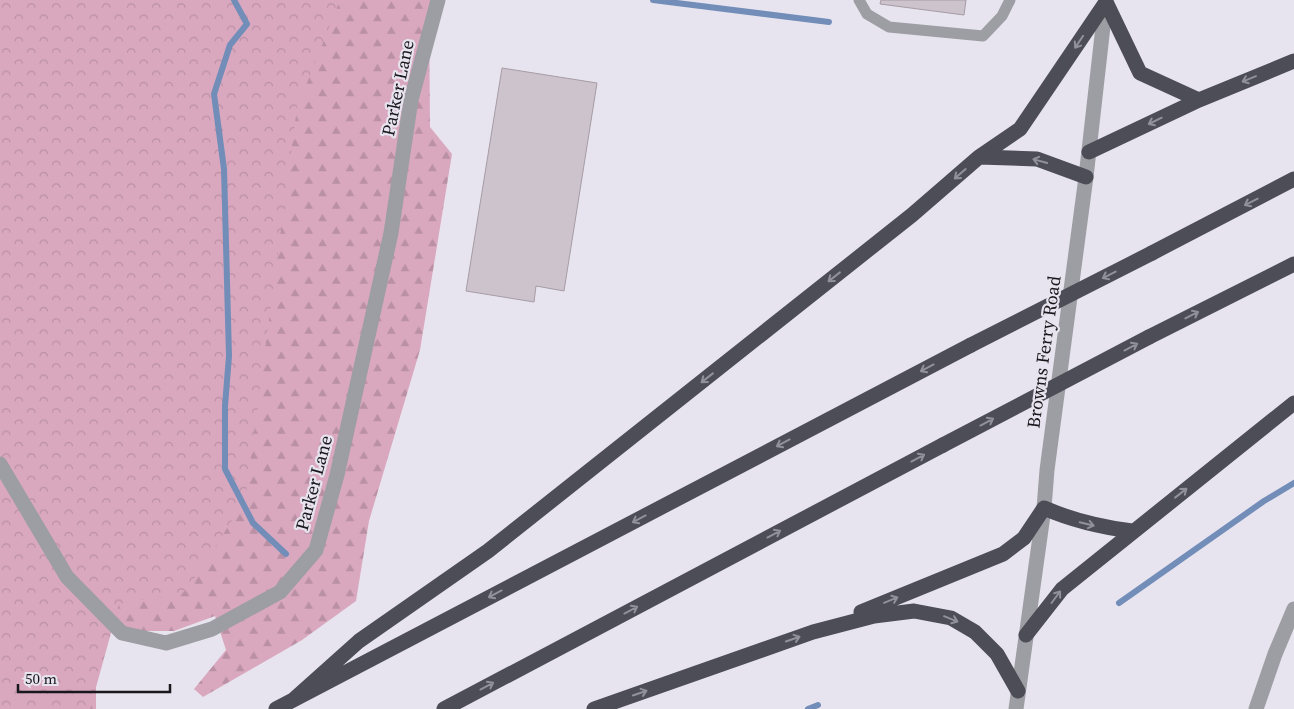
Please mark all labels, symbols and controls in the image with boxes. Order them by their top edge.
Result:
one-way arrow [1074,35,1084,49]
street label: Parker Lane [375,38,420,138]
one-way arrow [1242,75,1257,85]
one-way arrow [1148,117,1163,126]
one-way arrow [1033,156,1049,166]
one-way arrow [953,168,966,179]
one-way arrow [1243,197,1258,207]
one-way arrow [828,271,841,282]
one-way arrow [1102,271,1117,280]
street label: Browns Ferry Road [1020,274,1067,430]
one-way arrow [1185,310,1200,320]
one-way arrow [1123,342,1138,352]
one-way arrow [920,363,935,373]
one-way arrow [701,372,714,383]
one-way arrow [979,417,994,427]
street label: Parker Lane [289,433,338,533]
one-way arrow [777,439,791,449]
one-way arrow [910,453,925,462]
one-way arrow [1174,488,1188,498]
one-way arrow [632,514,647,524]
one-way arrow [1079,519,1095,529]
one-way arrow [767,529,782,539]
one-way arrow [488,589,503,599]
one-way arrow [1051,590,1061,604]
one-way arrow [882,595,898,604]
one-way arrow [623,605,638,615]
one-way arrow [943,615,958,625]
one-way arrow [785,634,801,643]
scale bar [18,662,170,694]
text: 50 m [25,668,57,689]
one-way arrow [479,681,494,690]
one-way arrow [632,688,647,697]

